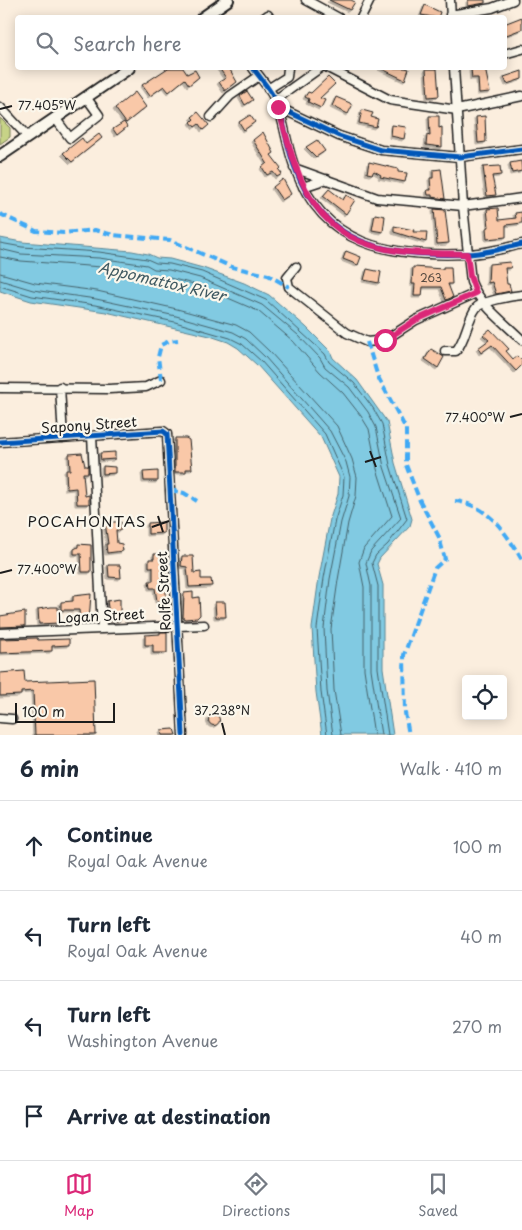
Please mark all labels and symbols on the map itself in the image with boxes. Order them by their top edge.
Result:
text: 77.405°W [18,96,77,114]
route end [267,96,290,119]
water label: Appomattox River [97,255,230,307]
house number: 263 [420,269,442,286]
route start [374,329,397,352]
text: 77.400°W [445,408,505,426]
street label: Sapony Street [40,411,138,438]
district label: POCAHONTAS [28,509,146,532]
street label: Rolfe Street [151,550,176,631]
text: 77.400°W [17,560,77,578]
street label: Logan Street [57,603,145,628]
scale bar [15,700,115,723]
text: 37.238°N [194,701,250,719]

